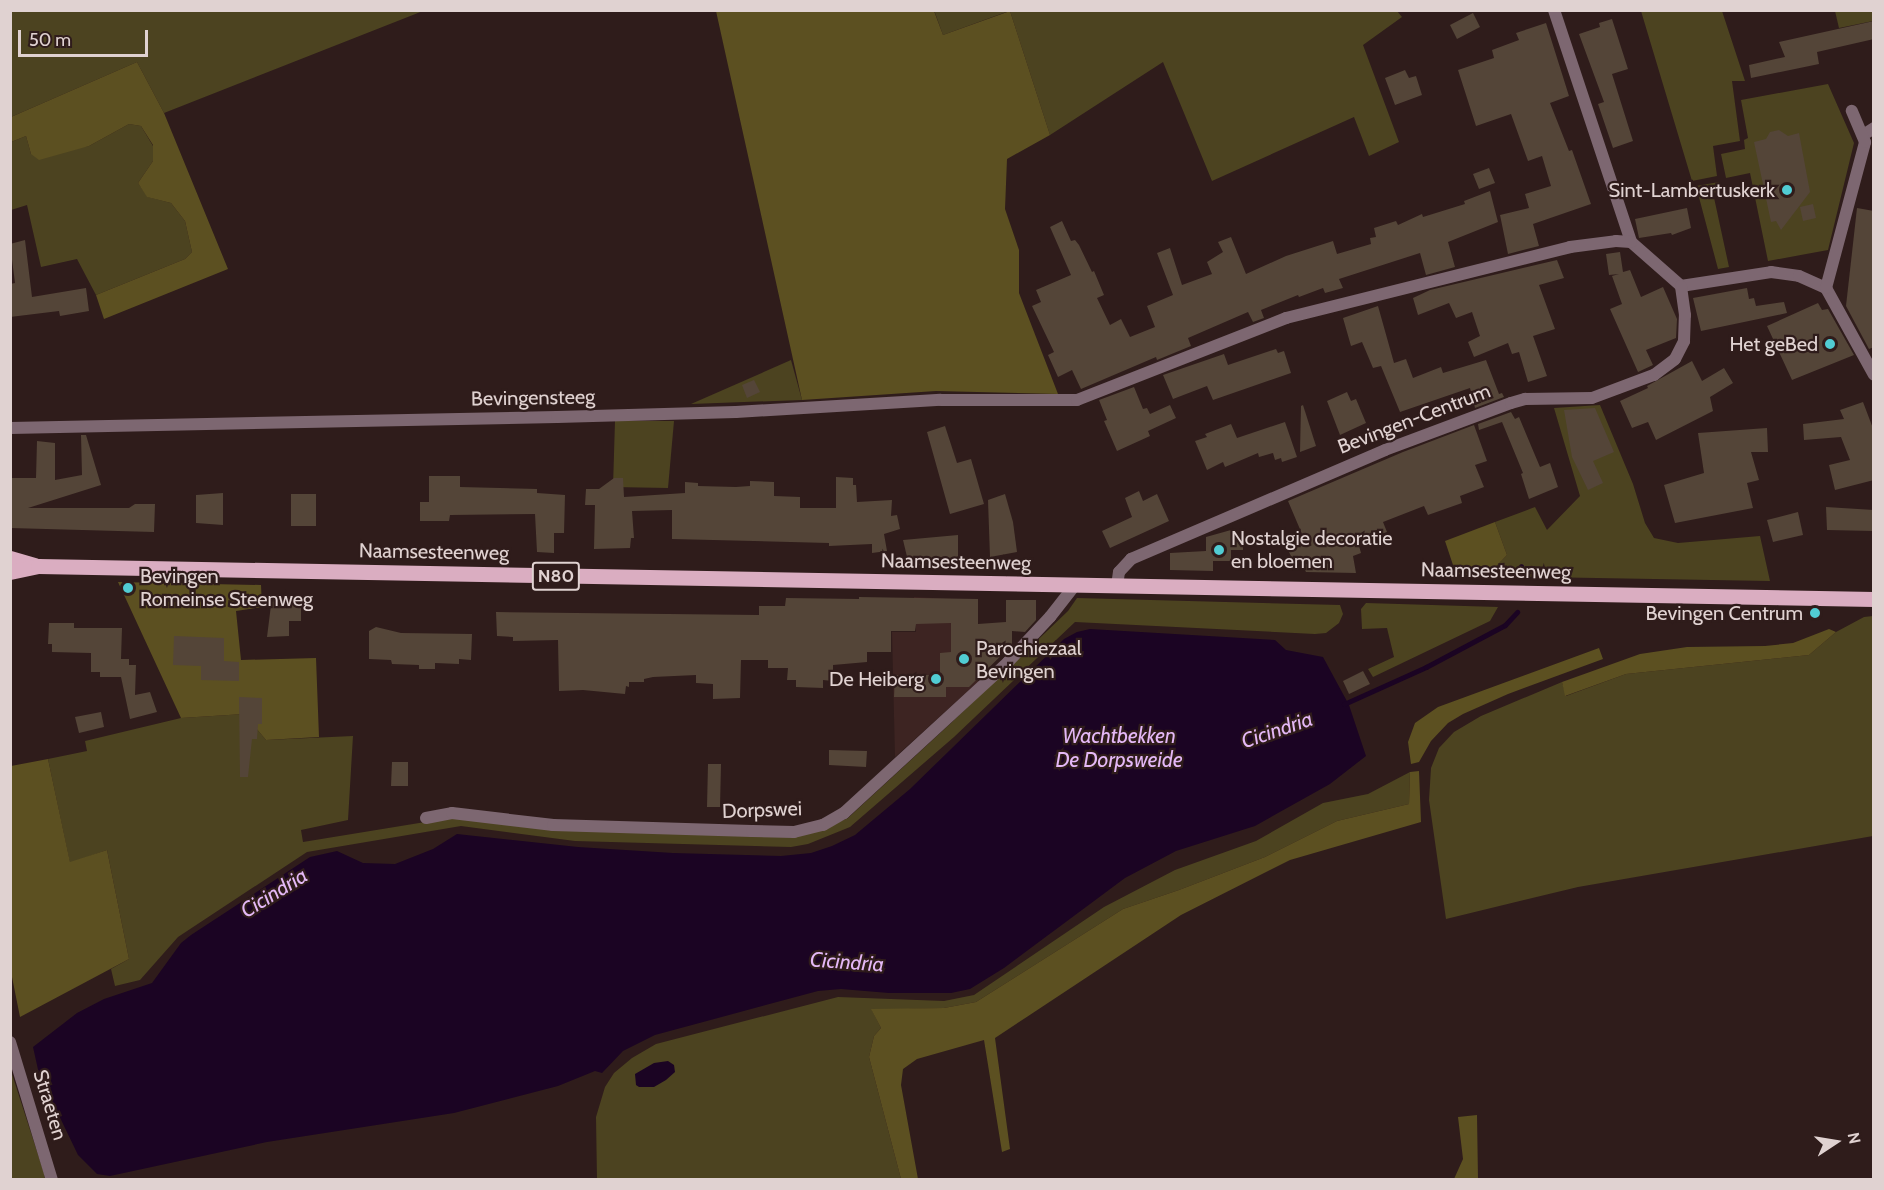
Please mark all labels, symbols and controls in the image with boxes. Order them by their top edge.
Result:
scale bar [21,18,152,56]
text: 50 m [29,29,71,51]
place label: Sint-Lambertuskerk [1609,178,1775,202]
marker: Sint-Lambertuskerk [1780,183,1794,197]
place label: Het geBed [1730,332,1818,356]
marker: Het geBed [1823,337,1837,351]
street label: Bevingen-Centrum [1334,379,1494,459]
street label: Bevingensteeg [471,385,595,411]
place label: Nostalgie decoratie en bloemen [1231,526,1393,573]
street label: Naamsesteenweg [359,539,509,565]
marker: Nostalgie decoratie en bloemen [1212,543,1226,557]
street label: Naamsesteenweg [881,549,1031,575]
street label: Naamsesteenweg [1421,558,1571,584]
road number: N80 [530,561,582,591]
place label: Bevingen Romeinse Steenweg [140,564,313,611]
marker: Bevingen Romeinse Steenweg [121,581,135,595]
place label: Bevingen Centrum [1645,601,1803,625]
marker: Bevingen Centrum [1808,606,1822,620]
place label: Parochiezaal Bevingen [976,636,1082,683]
marker: Parochiezaal Bevingen [957,652,971,666]
place label: De Heiberg [829,667,924,691]
marker: De Heiberg [929,672,943,686]
water label: Cicindria [1238,706,1316,754]
water label: Wachtbekken De Dorpsweide [1055,723,1183,773]
street label: Dorpswei [722,797,802,823]
water label: Cicindria [236,863,312,923]
water label: Cicindria [809,947,885,977]
street label: Straeten [28,1067,72,1143]
north arrow [1806,1112,1866,1172]
text: N [1844,1131,1865,1146]

